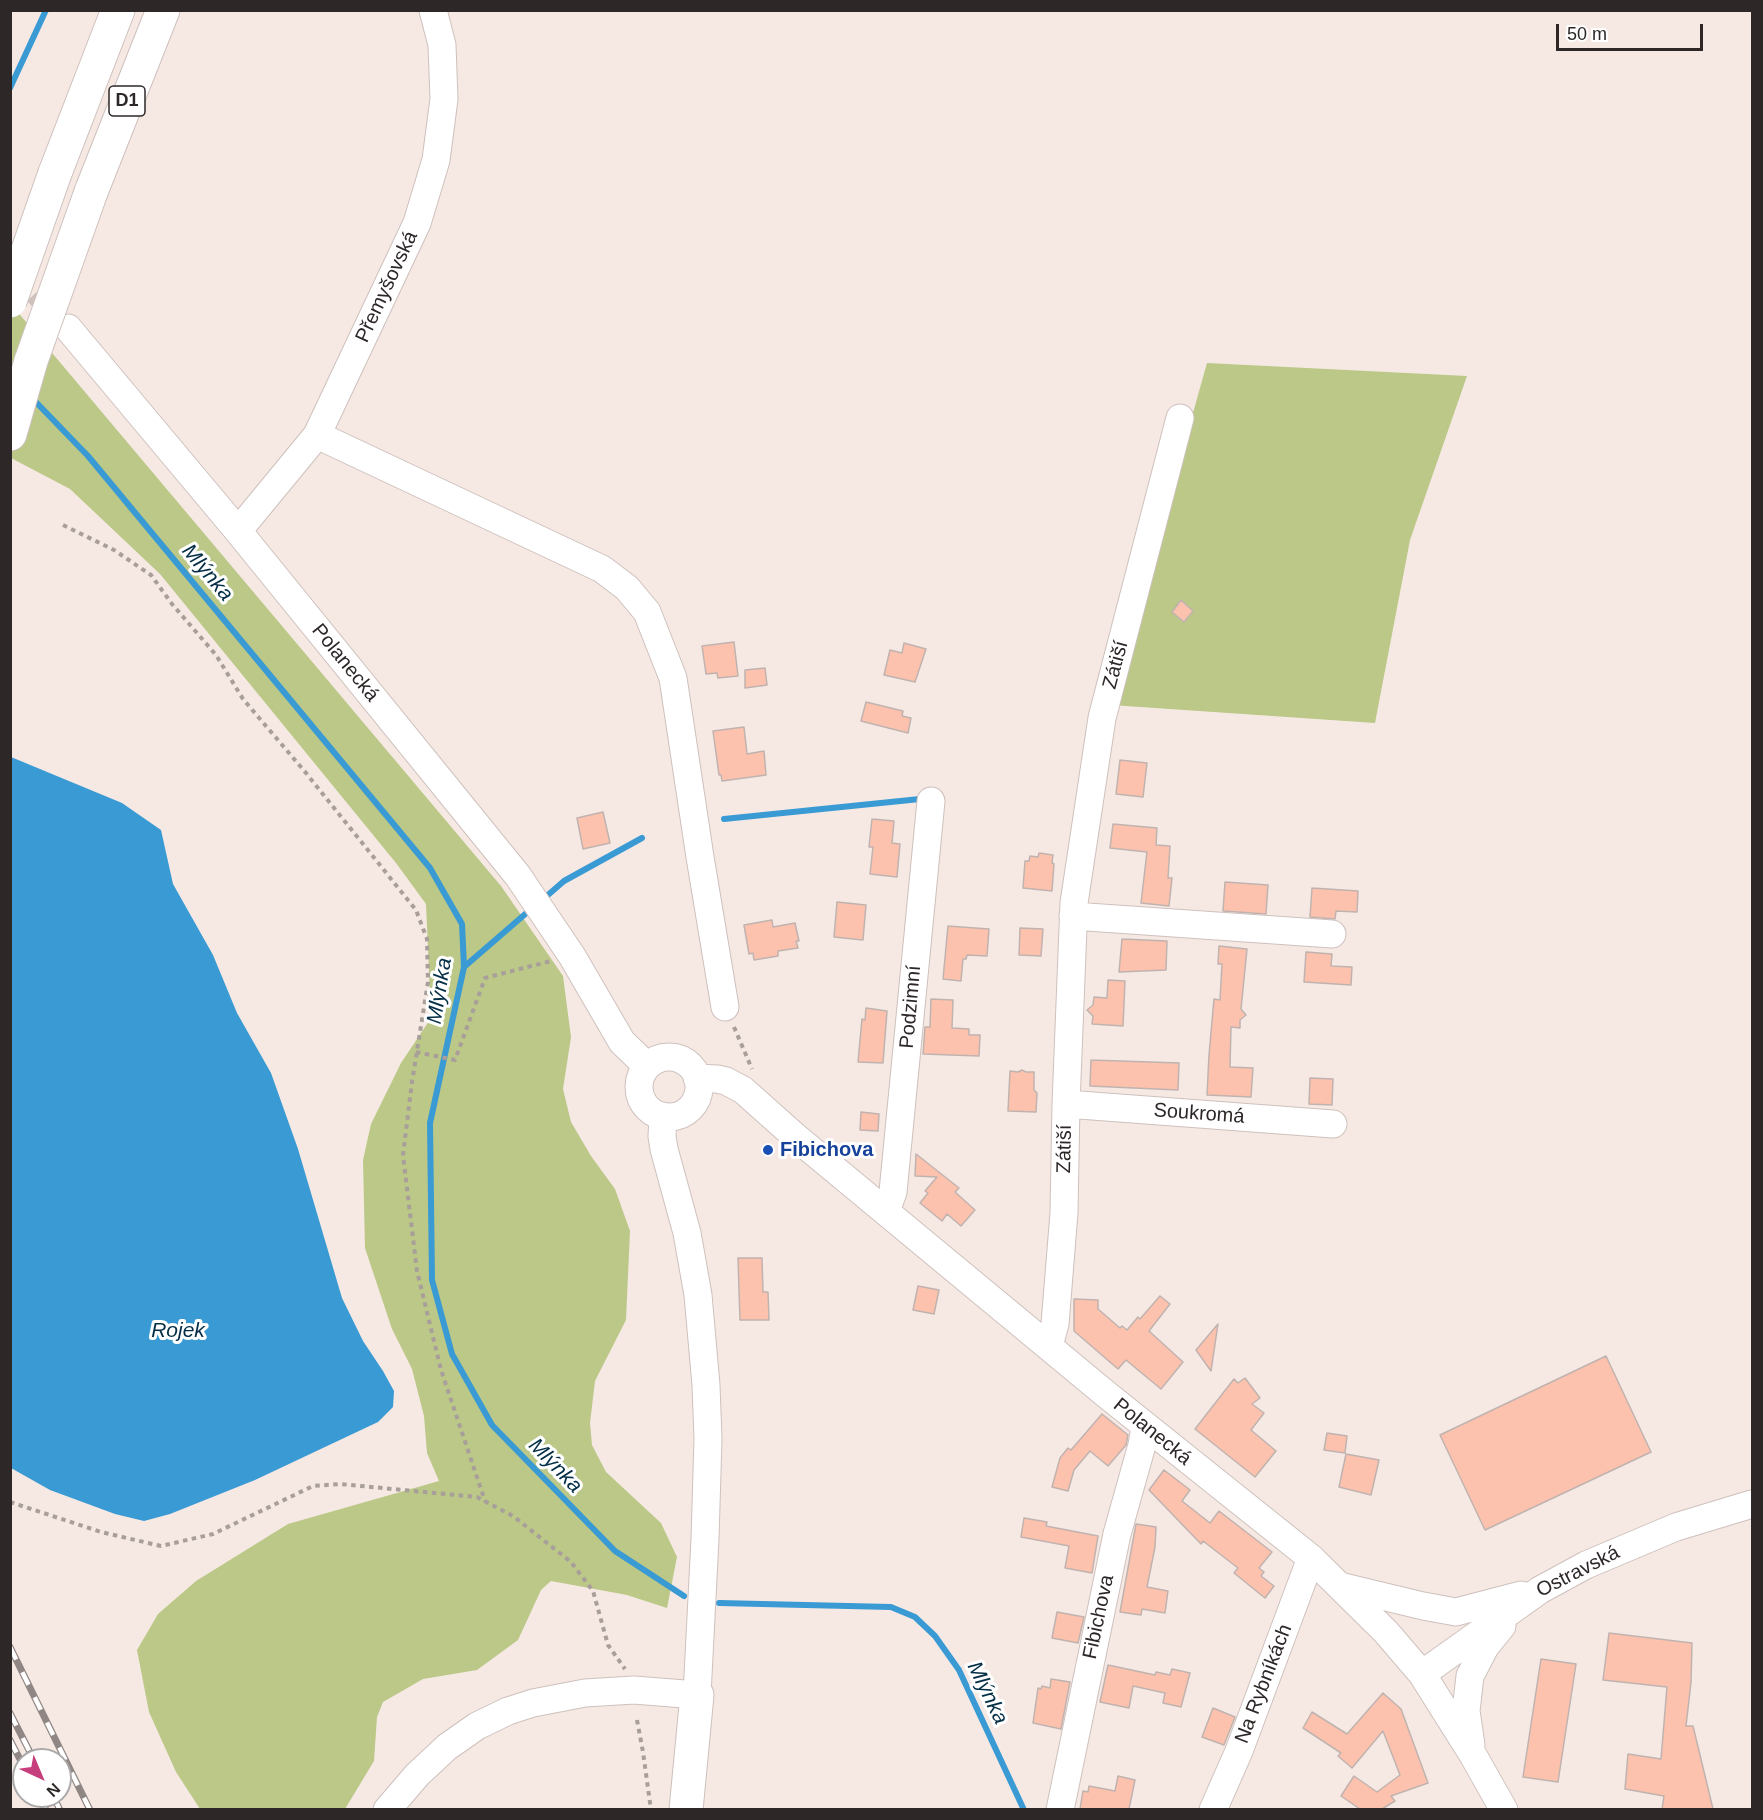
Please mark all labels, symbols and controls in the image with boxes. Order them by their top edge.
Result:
scale bar [1559,12,1706,50]
text: 50 m [1567,24,1607,44]
road number: D1 [109,86,145,116]
street label: Přemyšovská [351,228,423,346]
water label: Mlýnka [176,539,238,607]
street label: Polanecká [306,619,384,707]
street label: Zátiší [1098,638,1134,692]
water label: Mlýnka [422,956,458,1026]
street label: Podzimní [895,964,927,1050]
street label: Soukromá [1153,1099,1245,1129]
street label: Zátiší [1053,1124,1077,1174]
place label: Fibichova [780,1138,873,1162]
marker: Fibichova [761,1143,775,1157]
water label: Rojek [151,1318,205,1344]
street label: Polanecká [1108,1393,1196,1471]
water label: Mlýnka [523,1433,587,1499]
street label: Ostravská [1532,1541,1624,1603]
street label: Fibichova [1078,1573,1120,1661]
street label: Na Rybníkách [1230,1621,1298,1747]
water label: Mlýnka [961,1658,1013,1728]
north arrow [12,1748,72,1808]
text: N [43,1780,64,1800]

